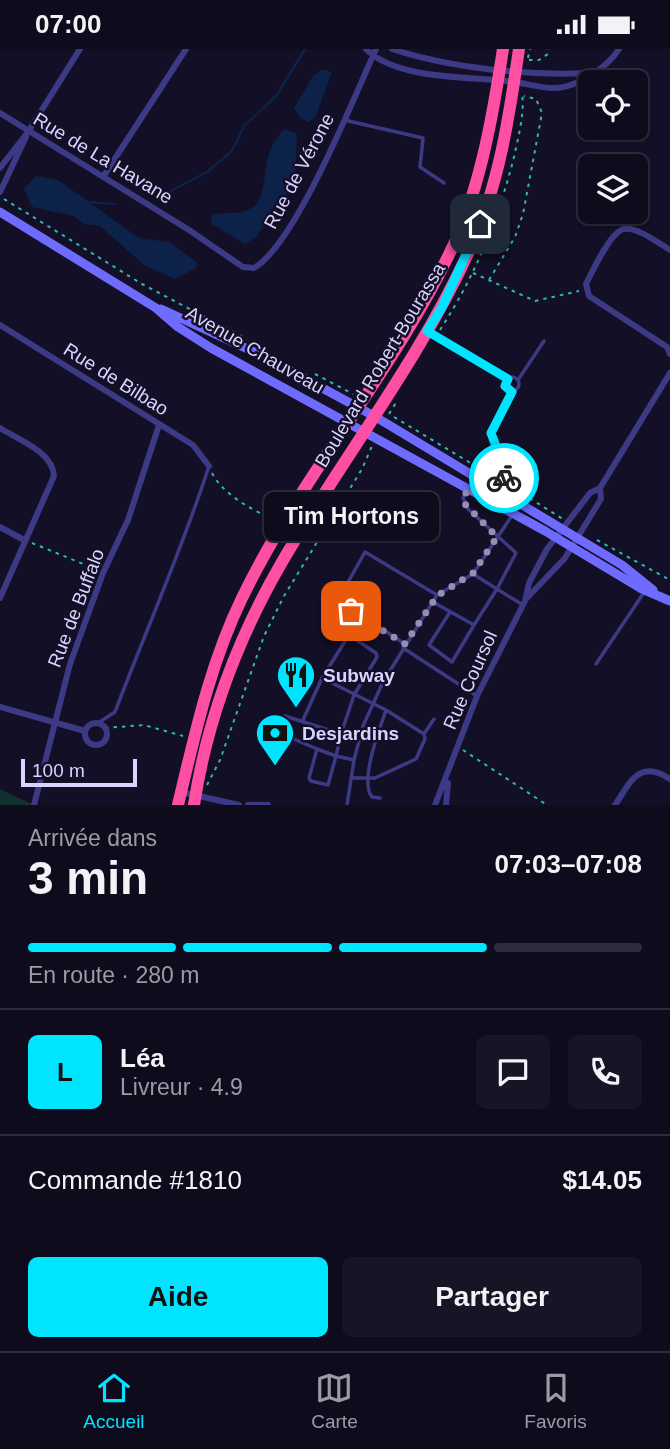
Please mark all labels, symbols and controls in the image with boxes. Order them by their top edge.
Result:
text: 07:00 [35,9,102,39]
map controls [578,70,648,224]
button: locate [578,70,648,140]
street label: Rue de La Havane [30,108,176,208]
street label: Rue de Vérone [260,110,338,232]
button: layers [578,154,648,224]
pin [450,194,510,254]
icon: home [461,205,499,243]
street label: Boulevard Robert-Bourassa [311,259,450,471]
street label: Avenue Chauveau [182,302,328,398]
street label: Rue de Bilbao [60,338,172,420]
courier [469,443,539,513]
icon: bike [485,459,523,497]
callout: Tim Hortons [264,492,438,541]
text: Tim Hortons [284,503,419,529]
street label: Rue de Buffalo [44,546,108,670]
pin [321,581,381,641]
icon: bag [332,592,370,630]
street label: Rue Coursol [439,627,501,733]
restaurant icon: Subway [275,654,317,709]
place label: Subway [323,665,395,686]
bank icon: Desjardins [254,712,296,767]
place label: Desjardins [302,723,399,744]
scale bar [21,756,136,788]
text: 100 m [32,760,85,781]
text: Arrivée dans [28,825,157,851]
text: 07:03–07:08 [495,849,642,879]
text: 3 min [28,852,148,904]
text: En route · 280 m [28,962,199,988]
button: chat [476,1035,550,1109]
button: phone [568,1035,642,1109]
text: Léa [120,1043,165,1073]
text: L [57,1057,73,1087]
text: Livreur · 4.9 [120,1074,243,1100]
text: Commande #1810 [28,1165,242,1195]
text: $14.05 [562,1165,642,1195]
button: Aide [28,1257,328,1337]
button: Partager [342,1257,642,1337]
tab: Accueil [83,1369,145,1433]
tab: Carte [311,1369,358,1433]
tab: Favoris [524,1369,587,1433]

